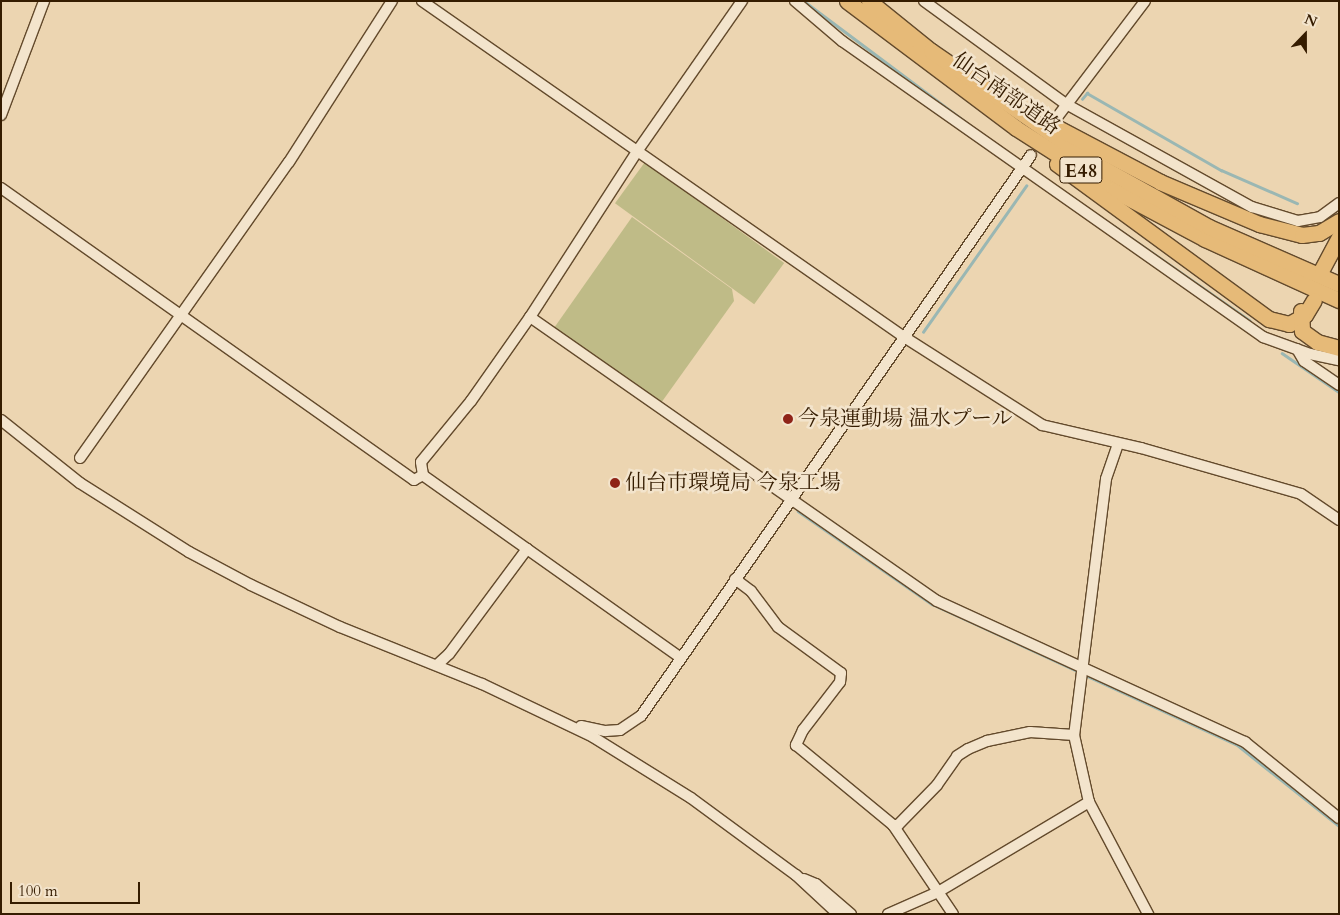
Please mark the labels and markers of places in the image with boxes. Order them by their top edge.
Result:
place label: 今泉運動場 温水プール [798,406,1013,432]
marker: 今泉運動場 温水プール [782,413,794,425]
place label: 仙台市環境局 今泉工場 [625,470,841,496]
marker: 仙台市環境局 今泉工場 [609,477,621,489]

